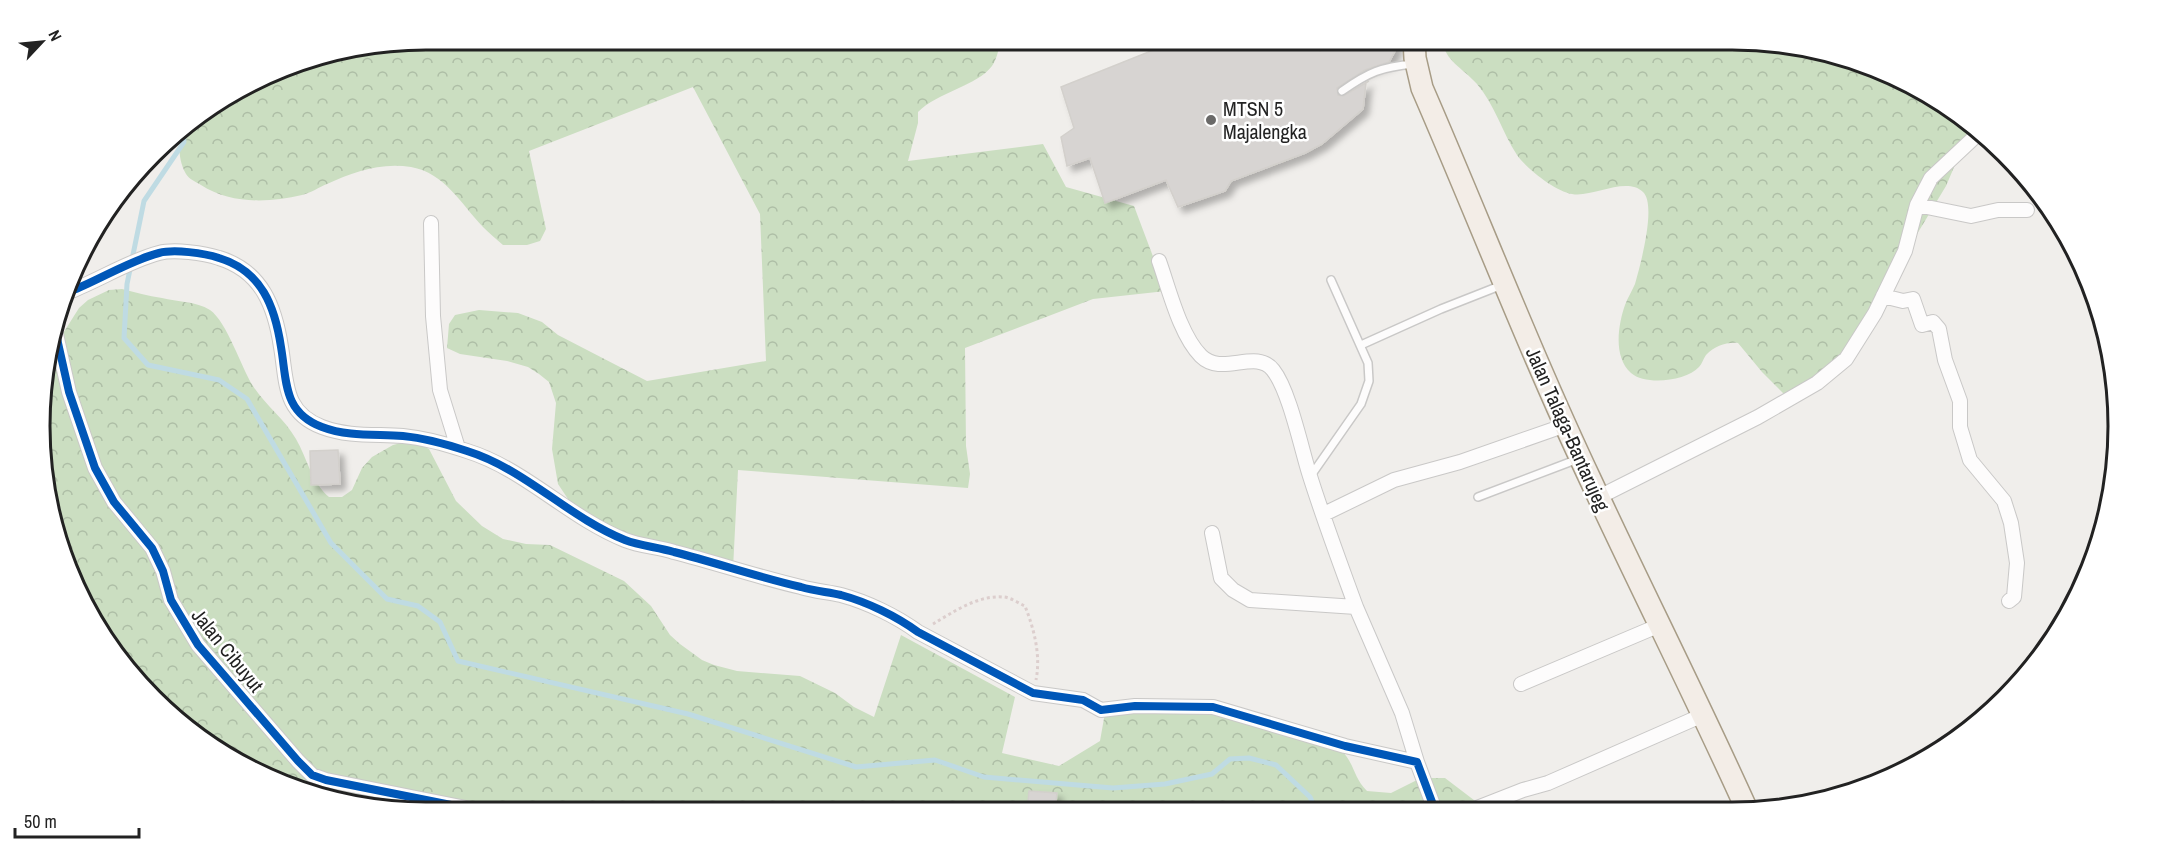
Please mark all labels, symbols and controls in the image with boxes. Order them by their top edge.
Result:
north arrow [12,12,72,72]
text: N [44,26,67,45]
place label: MTSN 5 Majalengka [1223,95,1307,145]
marker: MTSN 5 Majalengka [1204,113,1218,127]
street label: Jalan Talaga-Bantarujeg [1520,343,1616,515]
street label: Jalan Cibuyut [186,603,270,698]
scale bar [15,801,140,839]
text: 50 m [24,809,57,834]

